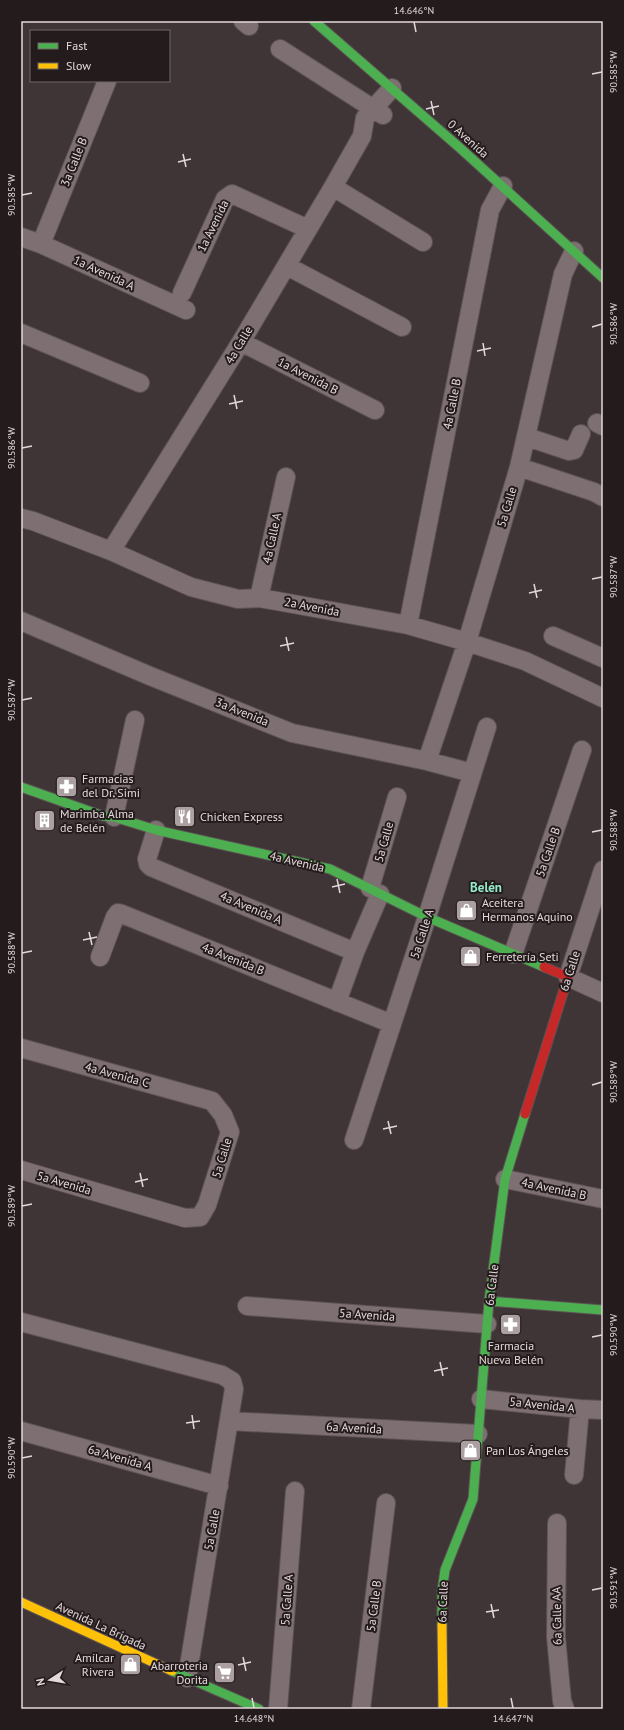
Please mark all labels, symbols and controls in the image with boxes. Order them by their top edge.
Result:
text: 14.646°N [394,4,434,17]
legend [30,30,170,82]
text: Fast [66,38,87,53]
text: 90.585°W [607,50,620,93]
text: Slow [66,58,91,73]
street label: 0 Avenida [445,116,492,161]
street label: 3a Calle B [57,135,90,189]
text: 90.585°W [5,173,18,216]
street label: 1a Avenida [194,197,232,254]
street label: 1a Avenida A [71,252,137,293]
text: 90.586°W [607,302,620,345]
street label: 4a Calle [221,323,256,366]
street label: 1a Avenida B [275,354,341,397]
street label: 4a Calle B [439,377,464,431]
text: 90.586°W [5,426,18,469]
street label: 5a Calle [493,485,520,529]
street label: 4a Calle A [259,511,284,565]
text: 90.587°W [607,555,620,598]
street label: 2a Avenida [283,594,341,619]
text: 90.587°W [5,678,18,721]
street label: 3a Avenida [213,694,271,729]
place label: Farmacias del Dr. Simi [82,771,140,800]
pharmacy icon: Farmacias del Dr. Simi [53,773,79,799]
restaurant icon: Chicken Express [172,804,198,830]
place label: Marimba Alma de Belén [60,806,134,835]
building icon: Marimba Alma de Belén [32,808,58,834]
text: 90.588°W [607,808,620,851]
place label: Chicken Express [200,809,283,824]
street label: 5a Calle [371,820,396,864]
street label: 5a Calle B [532,825,563,879]
street label: 4a Avenida [268,848,326,875]
district label: Belén [470,879,502,896]
street label: 4a Avenida A [218,888,284,927]
place label: Aceitera Hermanos Aquino [482,895,573,924]
shop icon: Aceitera Hermanos Aquino [454,897,480,923]
street label: 5a Calle A [406,907,437,961]
text: 90.588°W [5,931,18,974]
street label: 4a Avenida B [200,939,267,978]
shop icon: Ferretería Seti [457,944,483,970]
place label: Ferretería Seti [486,949,559,964]
street label: 6a Calle [556,949,583,993]
street label: 4a Avenida C [83,1059,151,1090]
text: 90.589°W [607,1060,620,1103]
street label: 5a Calle [208,1136,235,1180]
street label: 5a Avenida [35,1168,93,1197]
street label: 4a Avenida B [520,1174,588,1203]
text: 90.589°W [5,1184,18,1227]
street label: 6a Calle [482,1263,501,1306]
street label: 5a Avenida [339,1305,395,1324]
pharmacy icon: Farmacia Nueva Belén [498,1312,524,1338]
text: 90.590°W [607,1313,620,1356]
place label: Farmacia Nueva Belén [479,1338,543,1367]
street label: 5a Avenida A [509,1394,576,1415]
street label: 6a Avenida [326,1419,382,1436]
text: 90.590°W [5,1436,18,1479]
shop icon: Pan Los Ángeles [457,1438,483,1464]
street label: 6a Avenida A [86,1441,154,1474]
place label: Pan Los Ángeles [486,1443,569,1458]
street label: 5a Calle [201,1508,222,1552]
text: 90.591°W [607,1566,620,1609]
street label: 5a Calle A [277,1574,296,1626]
street label: 5a Calle B [363,1579,384,1632]
street label: 6a Calle [434,1581,451,1623]
street label: 6a Calle AA [548,1587,565,1645]
street label: Avenida La Brigada [54,1598,149,1653]
place label: Amílcar Rivera [75,1650,114,1679]
shop icon: Amílcar Rivera [117,1652,143,1678]
place label: Abarroteria Dorita [151,1658,208,1687]
north arrow [30,1660,70,1700]
supermarket icon: Abarroteria Dorita [211,1660,237,1686]
text: N [33,1677,48,1687]
text: 14.648°N [234,1712,274,1725]
text: 14.647°N [493,1712,533,1725]

